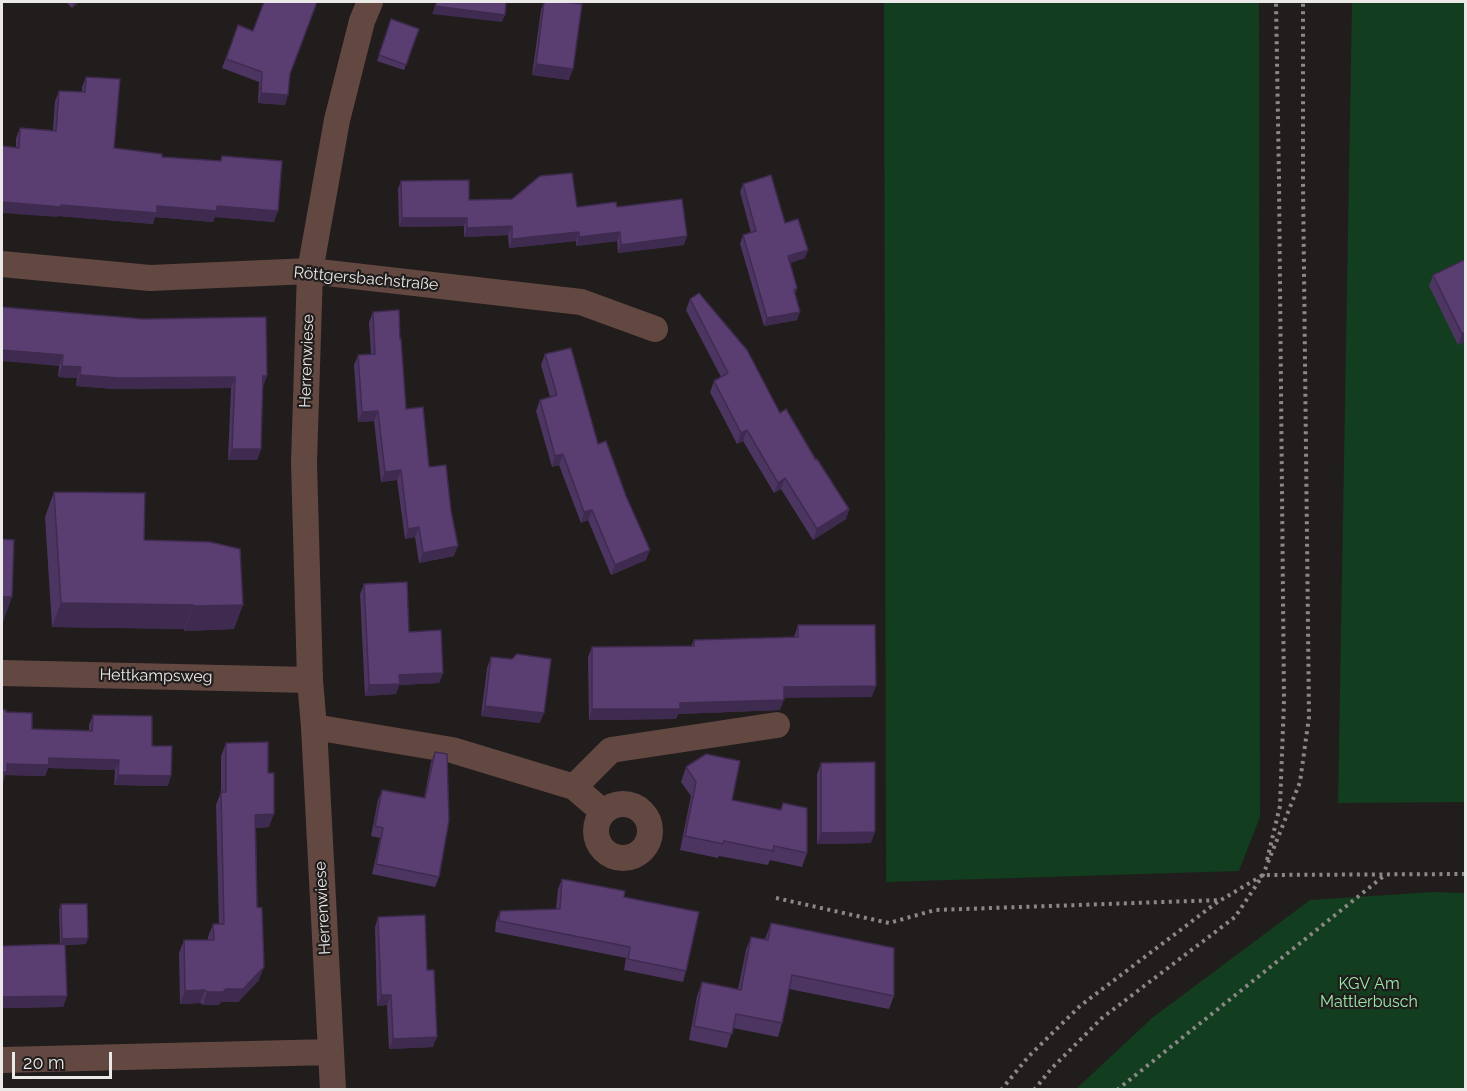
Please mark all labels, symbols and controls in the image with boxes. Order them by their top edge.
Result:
street label: Röttgersbachstraße [293,263,439,295]
street label: Herrenwiese [296,314,318,408]
street label: Hettkampsweg [99,665,213,687]
street label: Herrenwiese [311,861,335,955]
park label: KGV Am Mattlerbusch [1320,974,1418,1012]
scale bar [15,1040,116,1078]
text: 20 m [23,1052,65,1073]

